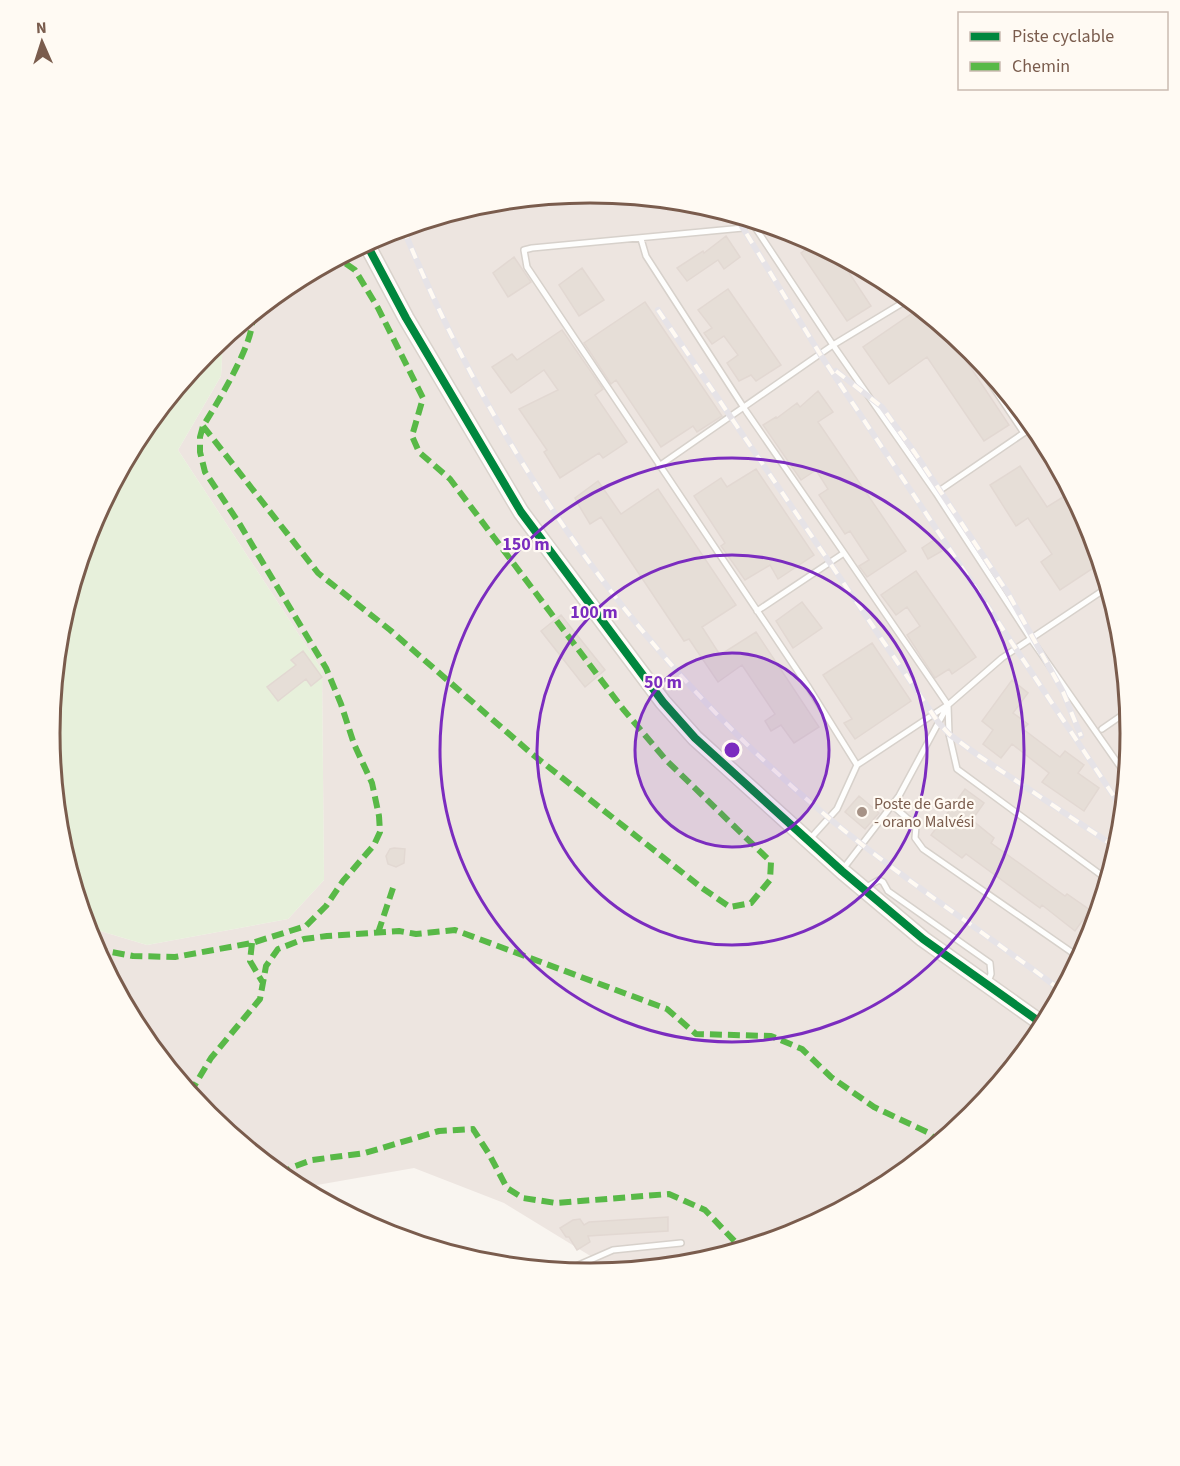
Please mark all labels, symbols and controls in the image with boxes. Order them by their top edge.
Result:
north arrow [12,12,72,72]
legend [958,12,1168,90]
text: N [35,17,47,39]
text: Piste cyclable [1012,24,1114,49]
text: Chemin [1012,54,1070,79]
text: 150 m [502,532,550,557]
text: 100 m [570,600,618,625]
text: 50 m [644,670,682,695]
centre of rings [722,740,742,760]
place label: Poste de Garde - orano Malvési [874,793,974,833]
marker: Poste de Garde - orano Malvési [855,805,869,819]

